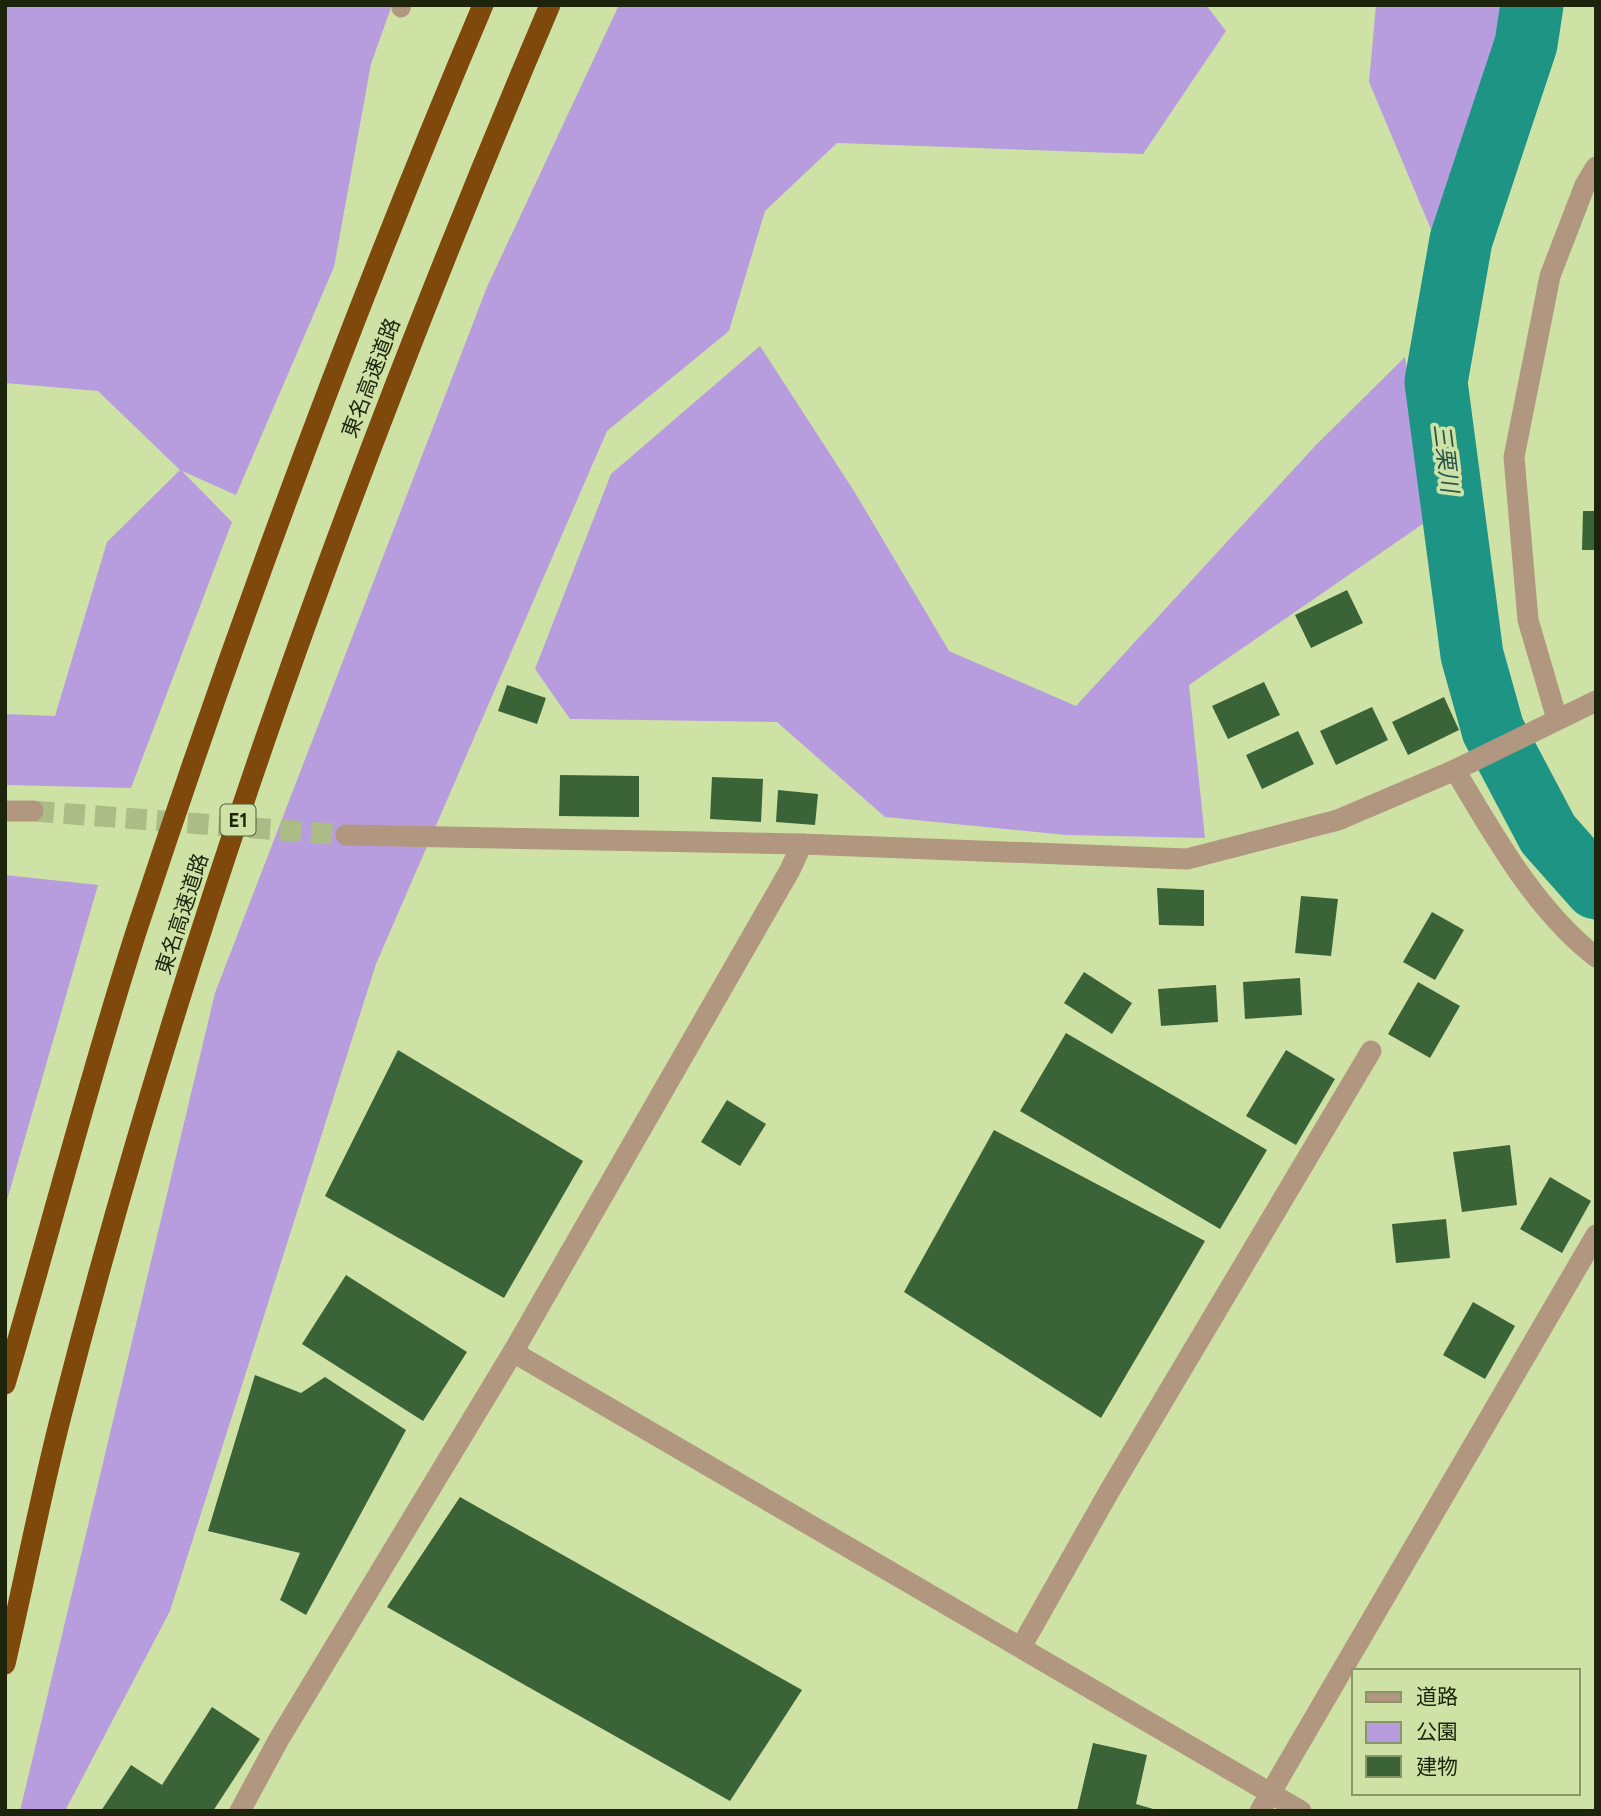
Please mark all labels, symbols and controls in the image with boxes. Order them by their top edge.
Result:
street label: 東名高速道路 [336,315,405,441]
water label: 三栗川 [1428,422,1464,497]
road number: E1 [220,804,256,835]
street label: 東名高速道路 [150,850,213,978]
legend [1352,1669,1580,1795]
text: 道路 [1416,1684,1458,1709]
text: 公園 [1416,1719,1458,1744]
text: 建物 [1416,1754,1458,1779]

